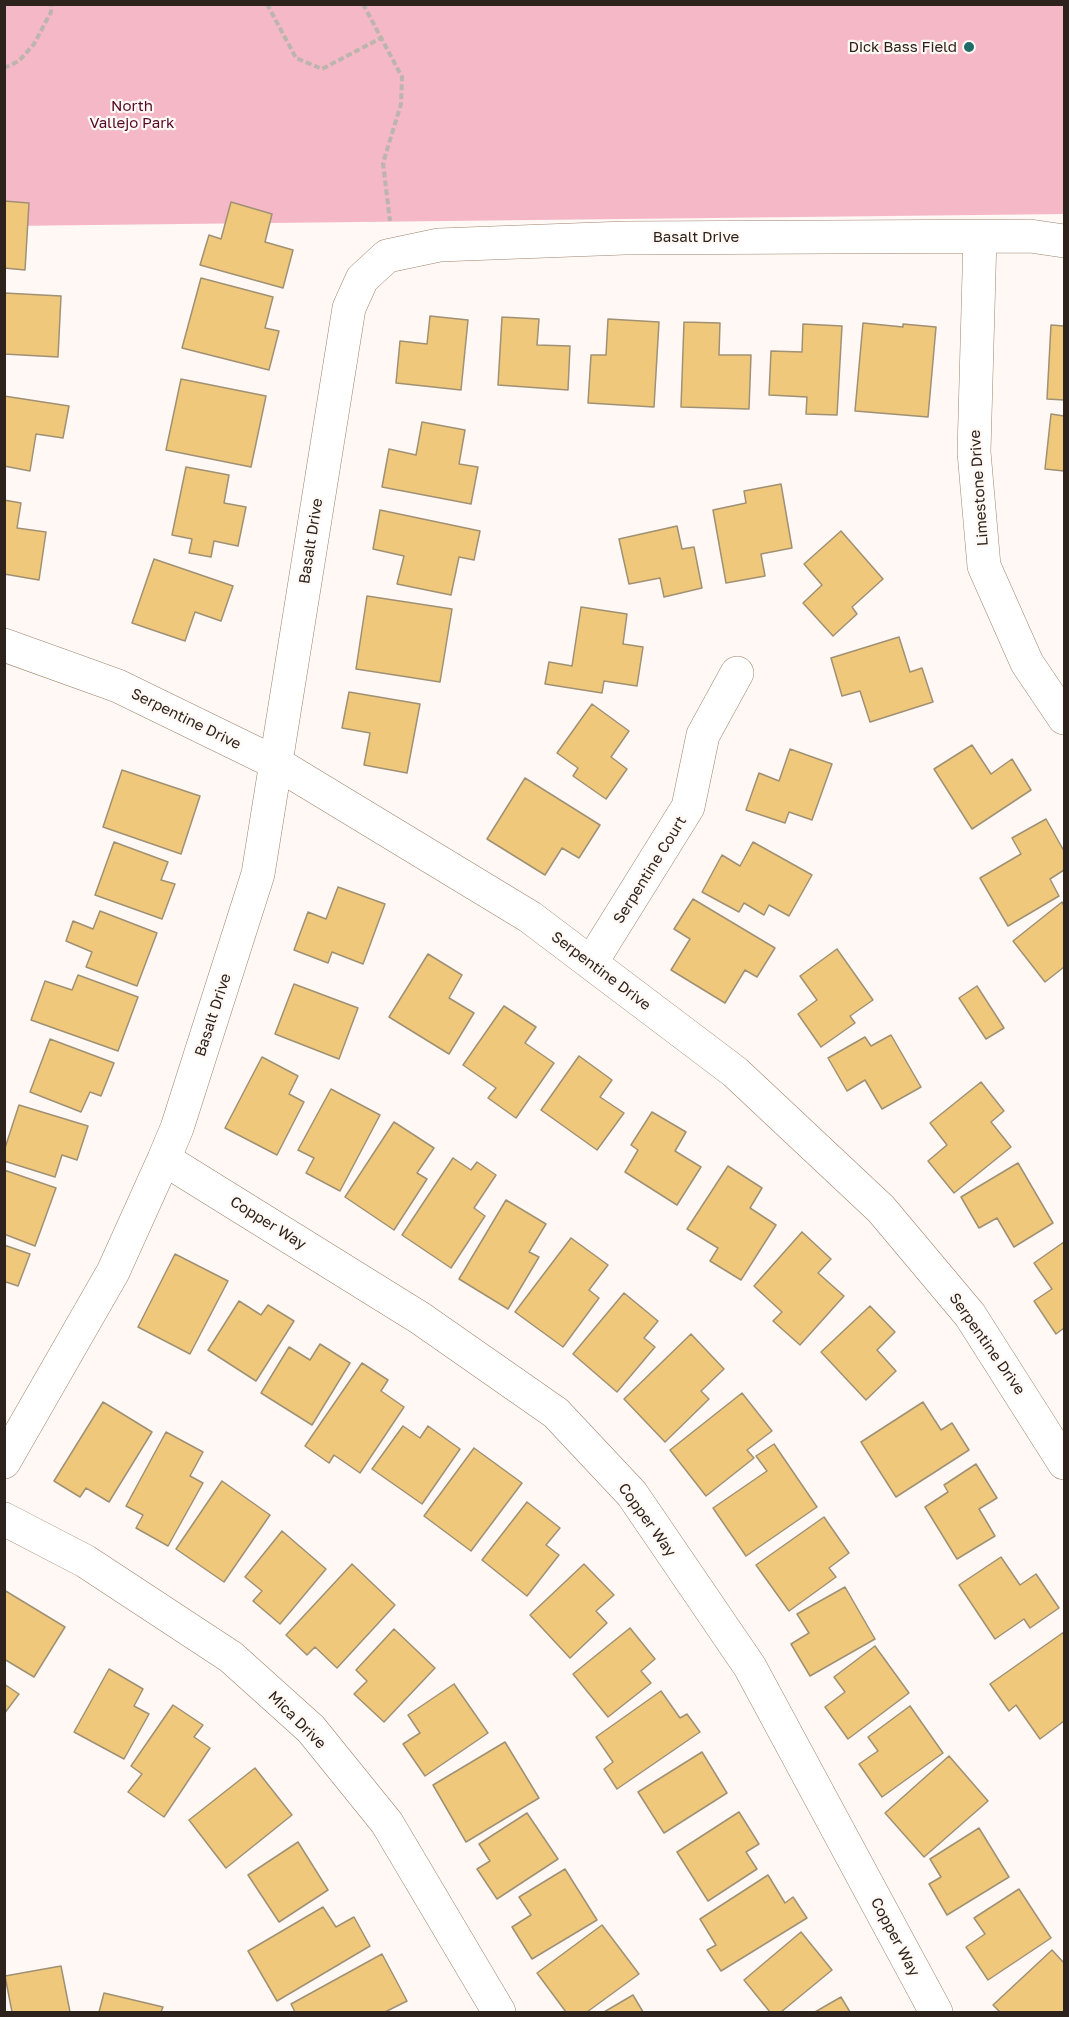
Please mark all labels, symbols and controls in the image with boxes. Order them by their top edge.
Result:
place label: Dick Bass Field [848,38,957,56]
marker: Dick Bass Field [962,40,976,54]
park label: North Vallejo Park [89,97,175,132]
street label: Basalt Drive [653,228,739,246]
street label: Limestone Drive [966,429,992,547]
street label: Basalt Drive [295,497,327,585]
street label: Serpentine Drive [128,685,244,753]
street label: Serpentine Court [610,813,690,927]
street label: Serpentine Drive [548,928,654,1014]
street label: Basalt Drive [191,971,235,1059]
street label: Copper Way [227,1192,309,1254]
street label: Serpentine Drive [945,1290,1029,1398]
street label: Copper Way [614,1480,680,1560]
street label: Mica Drive [264,1687,330,1753]
street label: Copper Way [867,1895,923,1979]

